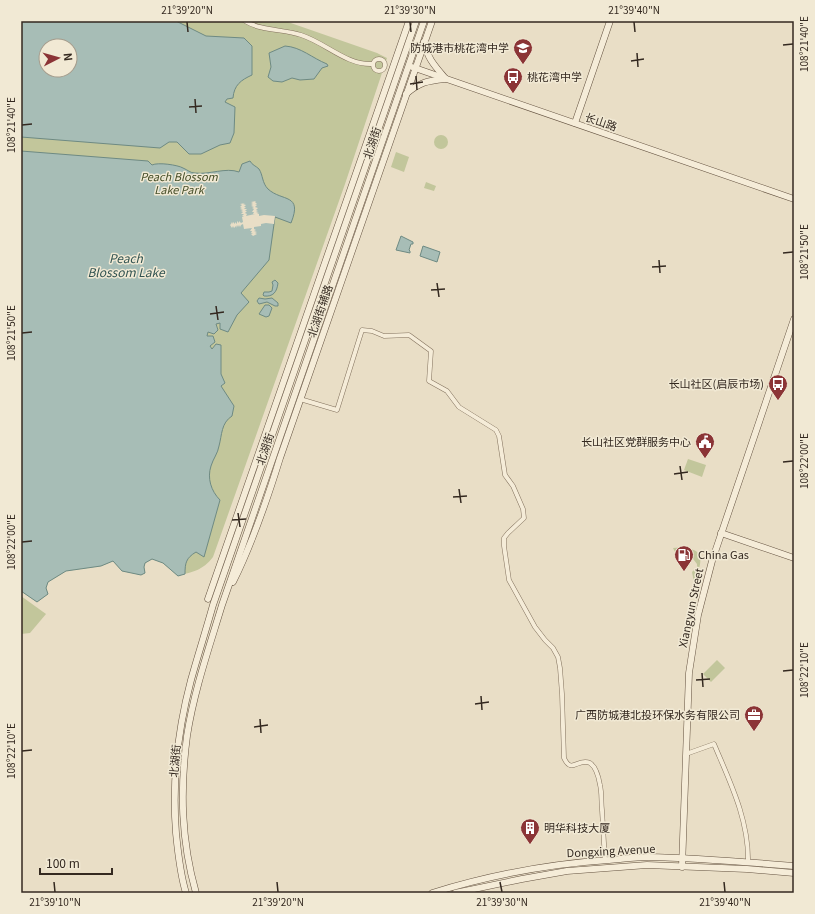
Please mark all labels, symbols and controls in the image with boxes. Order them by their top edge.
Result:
text: 21°39'20"N [161,2,213,17]
text: 21°39'30"N [384,2,436,17]
text: 21°39'40"N [608,2,660,17]
text: 108°21'40"E [796,16,811,72]
school or university icon: 防城港市桃花湾中学 [512,37,534,65]
north arrow [38,38,78,78]
place label: 防城港市桃花湾中学 [410,39,509,55]
text: N [61,52,77,62]
bus stop icon: 桃花湾中学 [502,66,524,94]
place label: 桃花湾中学 [527,68,582,84]
text: 108°21'40"E [3,97,18,153]
street label: 长山路 [583,108,620,134]
street label: 北湖街 [358,124,384,161]
park label: Peach Blossom Lake Park [140,168,219,197]
text: 108°21'50"E [796,224,811,280]
water label: Peach Blossom Lake [87,249,166,280]
street label: 北湖街辅路 [303,282,336,339]
text: 108°21'50"E [3,305,18,361]
bus stop icon: 长山社区(启辰市场) [767,373,789,401]
place label: 长山社区(启辰市场) [669,375,764,391]
street label: 北湖街 [251,430,277,467]
public building icon: 长山社区党群服务中心 [694,431,716,459]
place label: 长山社区党群服务中心 [581,433,691,449]
text: 108°22'00"E [796,433,811,489]
text: 108°22'00"E [3,514,18,570]
fuel station icon: China Gas [673,544,695,572]
place label: China Gas [698,546,749,562]
street label: Xiangyun Street [674,567,706,649]
text: 108°22'10"E [796,642,811,698]
office icon: 广西防城港北投环保水务有限公司 [743,704,765,732]
place label: 广西防城港北投环保水务有限公司 [575,706,740,722]
text: 108°22'10"E [3,723,18,779]
street label: 北湖街 [165,744,183,778]
building icon: 明华科技大厦 [519,817,541,845]
place label: 明华科技大厦 [544,819,610,835]
street label: Dongxing Avenue [566,840,656,860]
scale bar [40,850,112,876]
text: 100 m [46,854,80,871]
text: 21°39'10"N [29,894,81,909]
text: 21°39'20"N [252,894,304,909]
text: 21°39'30"N [476,894,528,909]
text: 21°39'40"N [699,894,751,909]

